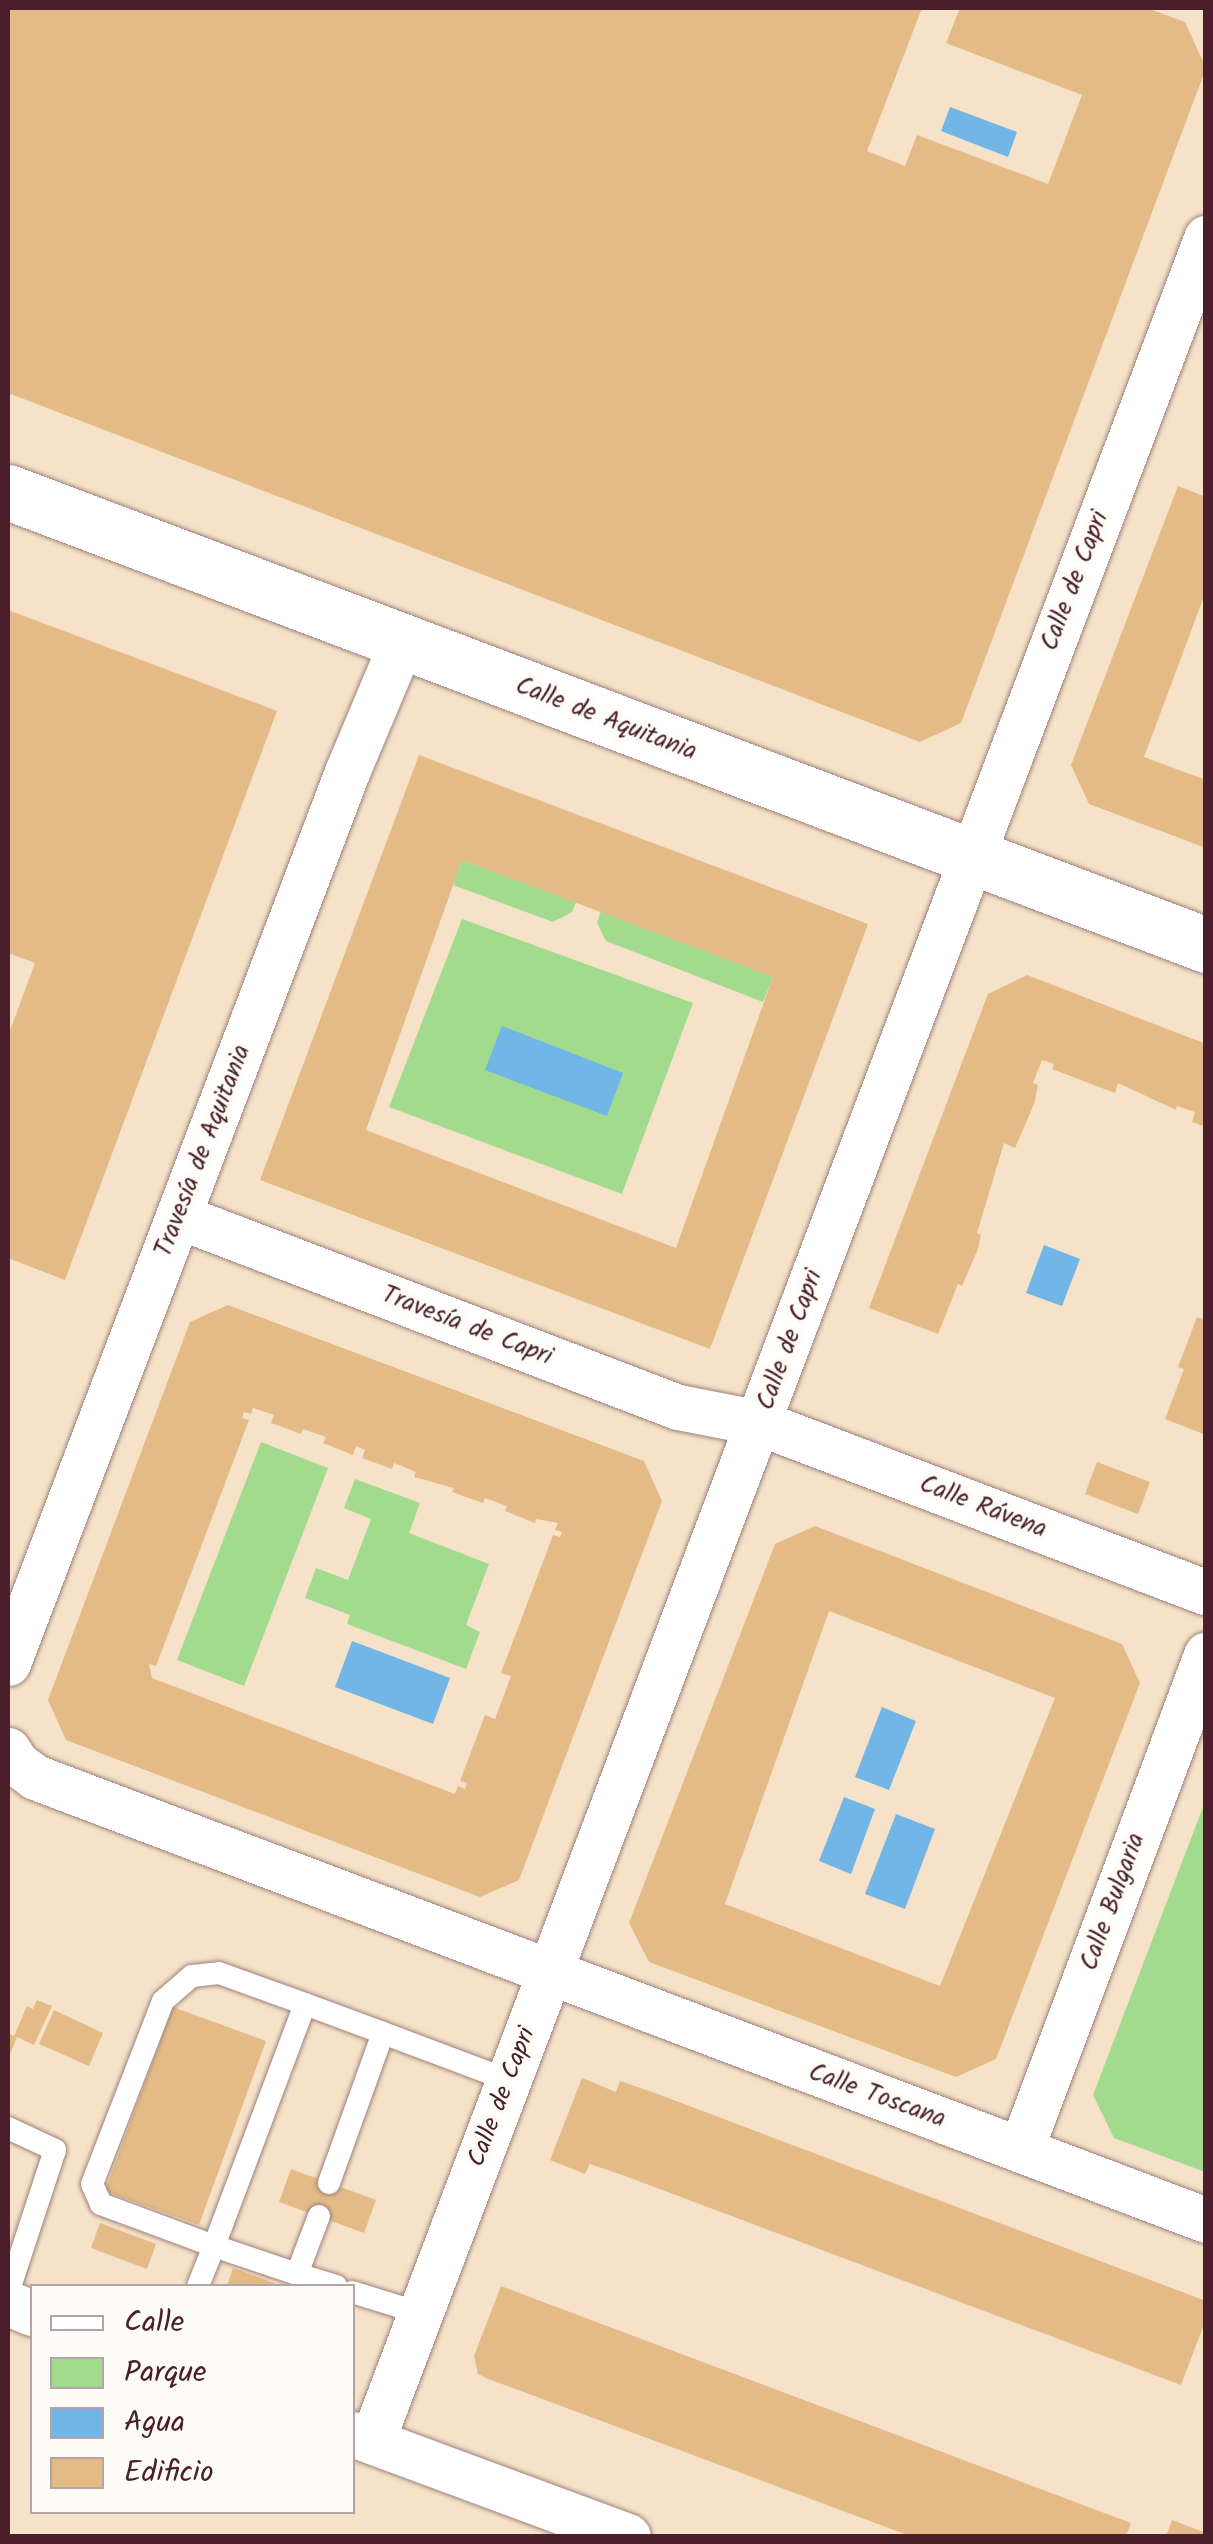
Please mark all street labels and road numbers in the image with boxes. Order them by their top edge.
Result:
street label: Calle de Capri [1035,507,1115,655]
street label: Calle de Aquitania [511,671,701,767]
street label: Travesía de Aquitania [149,1041,257,1261]
street label: Calle de Capri [751,1266,829,1414]
street label: Travesía de Capri [378,1280,556,1372]
street label: Calle Rávena [915,1469,1051,1545]
street label: Calle Bulgaria [1074,1829,1152,1975]
street label: Calle de Capri [462,2023,542,2171]
street label: Calle Toscana [804,2057,950,2135]

